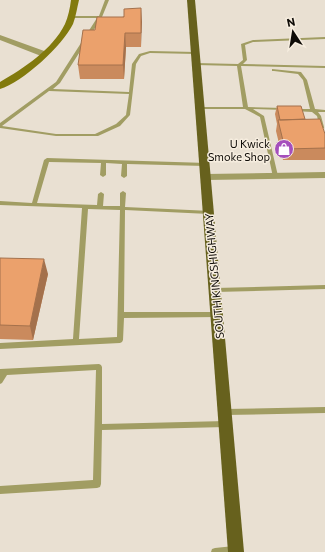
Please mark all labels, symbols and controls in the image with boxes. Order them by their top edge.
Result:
north arrow [273,12,313,52]
text: N [285,15,296,29]
place label: U Kwick Smoke Shop [208,137,270,163]
shop icon: U Kwick Smoke Shop [273,138,295,160]
street label: SOUTH KINGSHIGHWAY [202,213,226,339]

